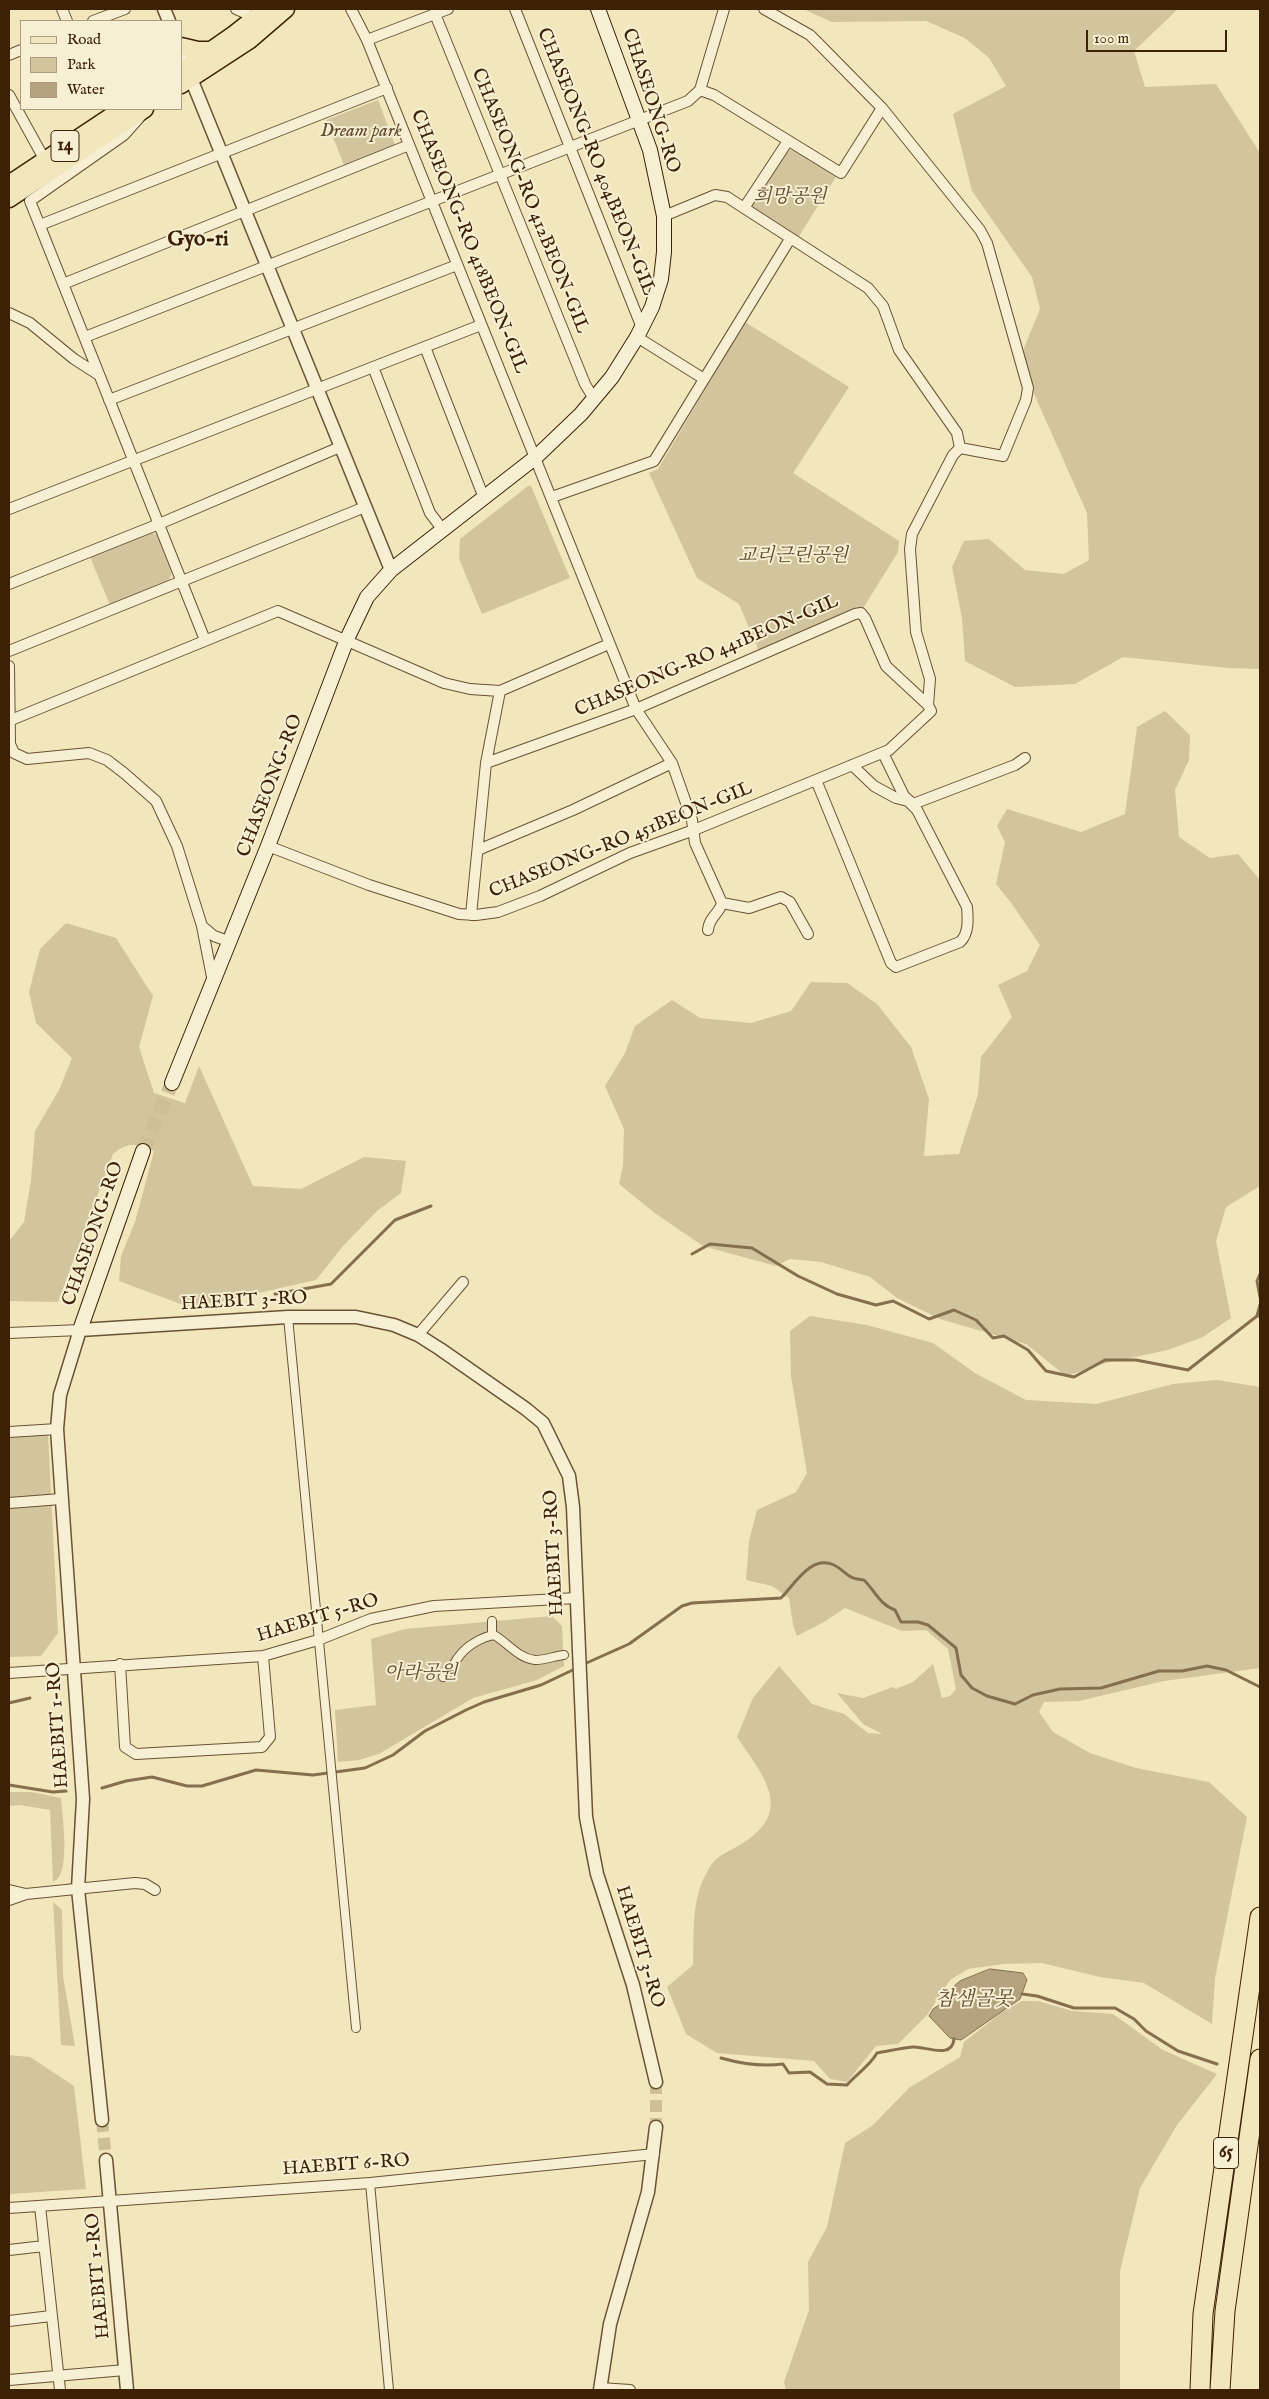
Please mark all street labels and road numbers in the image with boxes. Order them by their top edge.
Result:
street label: CHASEONG-RO 404BEON-GIL [531,25,659,299]
street label: CHASEONG-RO [616,26,684,176]
street label: CHASEONG-RO 412BEON-GIL [465,65,593,337]
street label: CHASEONG-RO 418BEON-GIL [405,107,531,377]
road number: 14 [51,130,79,162]
street label: CHASEONG-RO 441BEON-GIL [572,591,842,723]
street label: CHASEONG-RO [233,711,309,861]
street label: CHASEONG-RO 451BEON-GIL [486,778,756,904]
street label: CHASEONG-RO [59,1159,129,1309]
street label: HAEBIT 3-RO [180,1287,308,1317]
street label: HAEBIT 3-RO [540,1489,570,1617]
street label: HAEBIT 5-RO [254,1590,382,1648]
street label: HAEBIT 1-RO [43,1661,75,1789]
street label: HAEBIT 3-RO [610,1883,668,2011]
road number: 65 [1214,2138,1238,2168]
street label: HAEBIT 6-RO [282,2150,410,2182]
street label: HAEBIT 1-RO [82,2212,116,2340]

